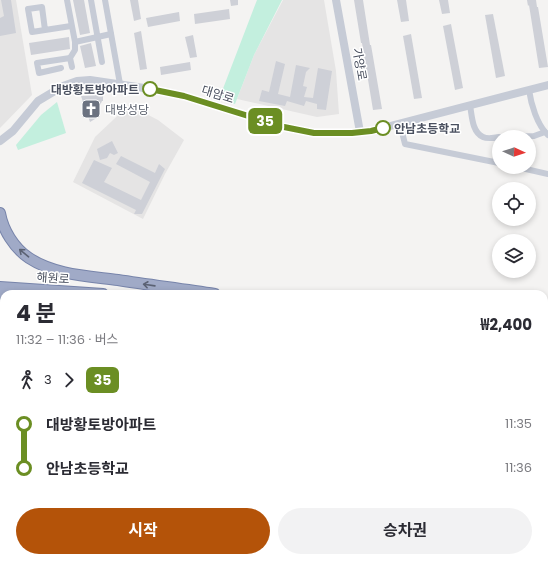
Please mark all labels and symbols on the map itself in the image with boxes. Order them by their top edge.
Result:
street label: 가양로 [349,46,371,82]
place label: 대방황토방아파트 [51,81,139,98]
marker: 대방황토방아파트 [142,81,158,97]
street label: 대암로 [200,81,236,107]
church icon: 대방성당 [80,98,102,120]
place label: 대방성당 [105,101,149,118]
line badge: 35 [247,108,283,134]
marker: 안남초등학교 [375,120,391,136]
place label: 안남초등학교 [394,120,460,137]
north arrow [492,130,536,174]
one-way arrow [19,249,29,258]
street label: 해원로 [36,268,70,288]
one-way arrow [143,281,156,288]

